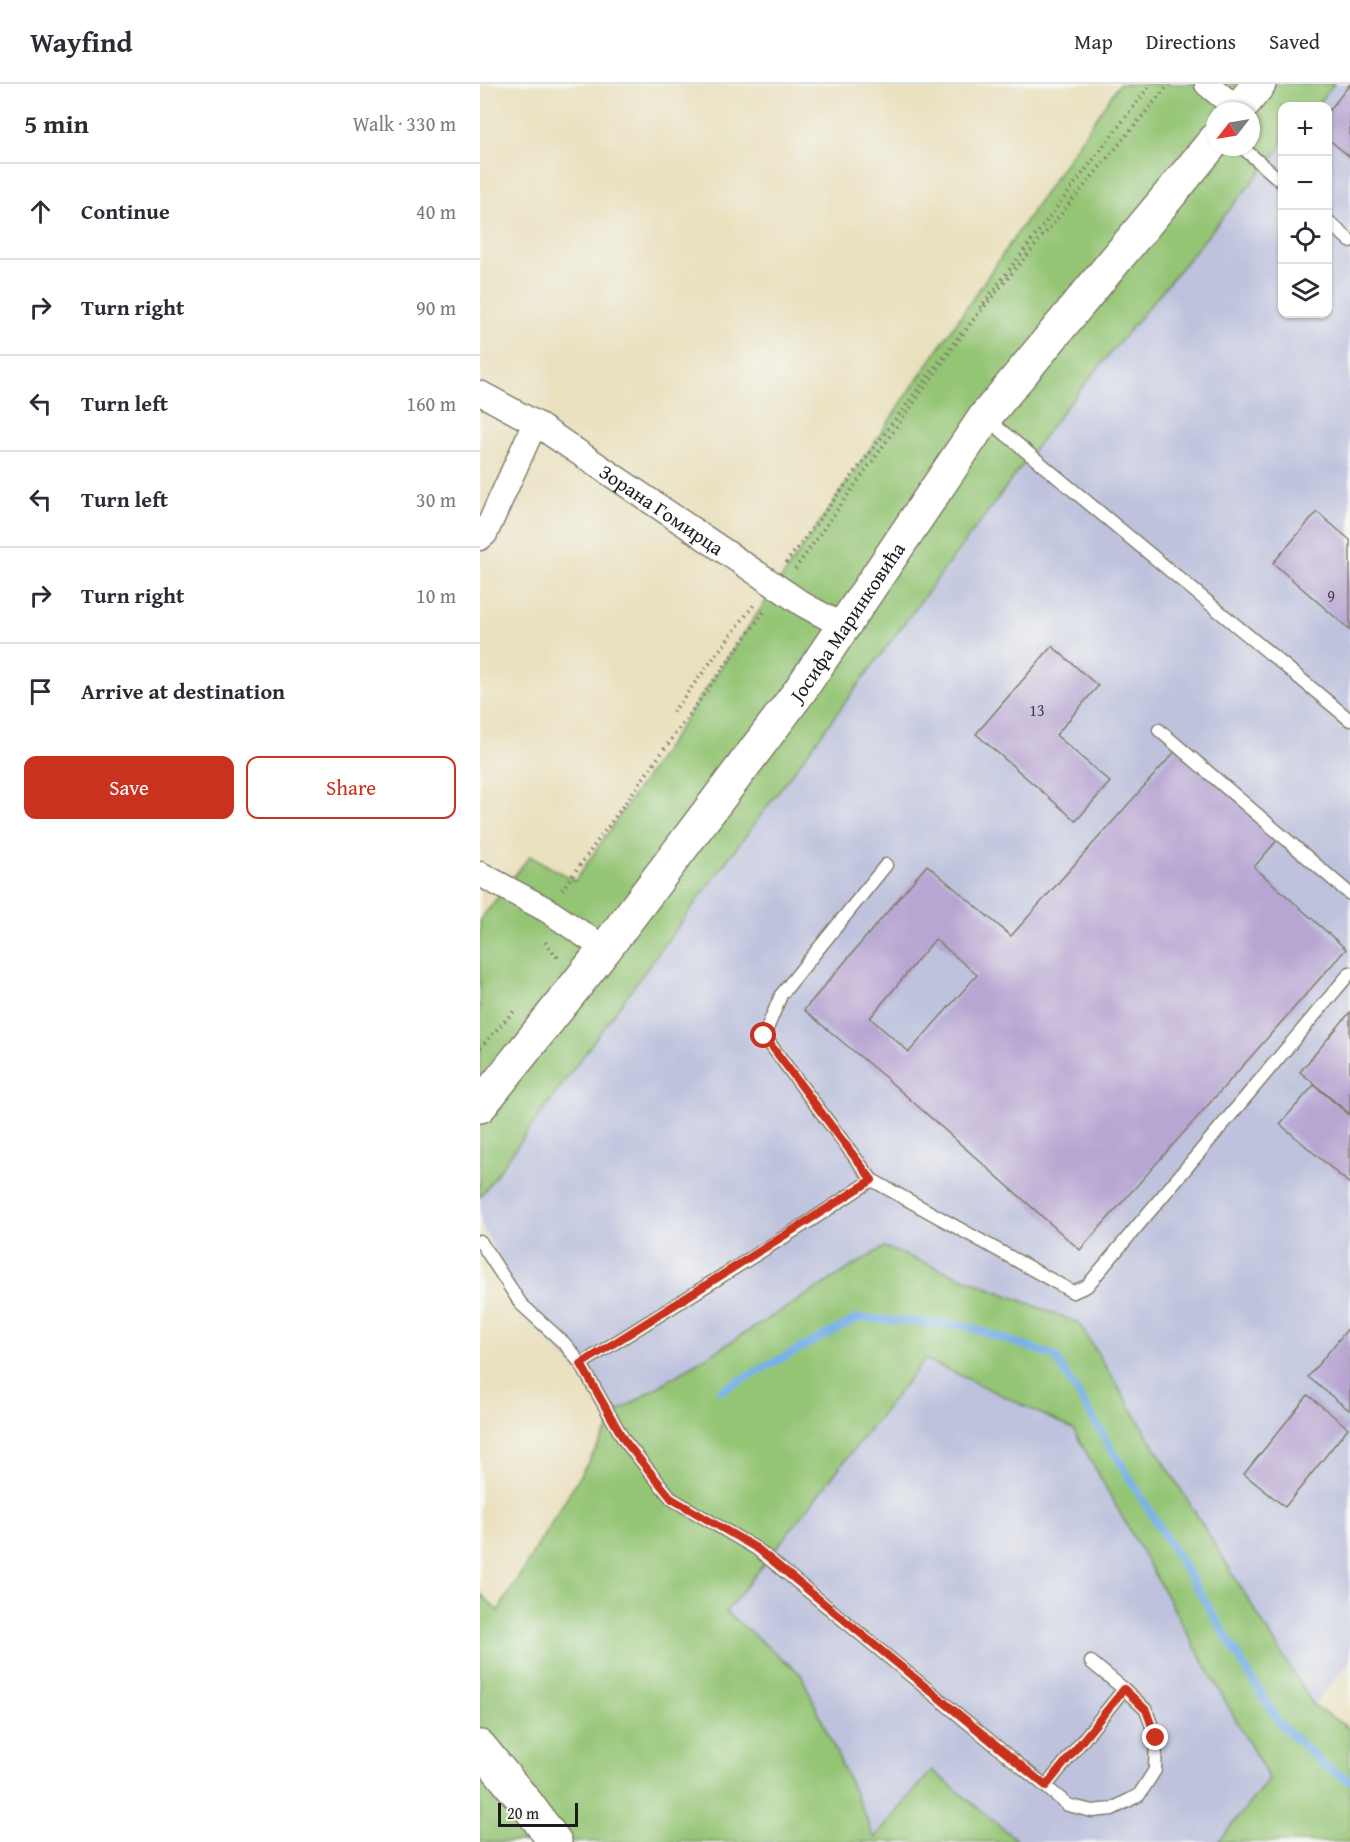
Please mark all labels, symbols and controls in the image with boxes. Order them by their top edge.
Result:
text: Wayfind [30,21,132,62]
text: Map [1074,26,1113,57]
text: Directions [1146,26,1236,57]
text: Saved [1269,26,1320,57]
north arrow [1206,102,1260,156]
map controls [1278,102,1332,318]
button: + [1278,102,1332,156]
text: 5 min [24,104,89,143]
text: Walk · 330 m [353,109,456,138]
button: − [1278,156,1332,210]
icon: ahead [24,195,57,228]
text: Continue [81,195,170,227]
text: 40 m [416,197,456,226]
button: locate [1278,210,1332,264]
button: layers [1278,264,1332,318]
icon: right [24,291,57,324]
text: Turn right [81,291,184,323]
text: 90 m [416,293,456,322]
icon: left [24,387,57,420]
text: Turn left [81,387,168,419]
text: 160 m [406,389,456,418]
street label: Зорана Гомирца [594,456,730,562]
icon: left [24,483,57,516]
text: Turn left [81,483,168,515]
text: 30 m [416,485,456,514]
street label: Јосифа Маринковића [781,535,912,710]
icon: right [24,579,57,612]
text: Turn right [81,579,184,611]
text: 10 m [416,581,456,610]
house number: 9 [1327,584,1335,608]
icon: arrive [24,675,57,708]
text: Arrive at destination [81,675,285,707]
house number: 13 [1029,698,1045,722]
button: Save [24,756,234,819]
button: Share [246,756,456,819]
route start [750,1022,776,1048]
route end [1142,1724,1168,1750]
scale bar [498,1800,578,1828]
text: 20 m [507,1801,539,1825]

